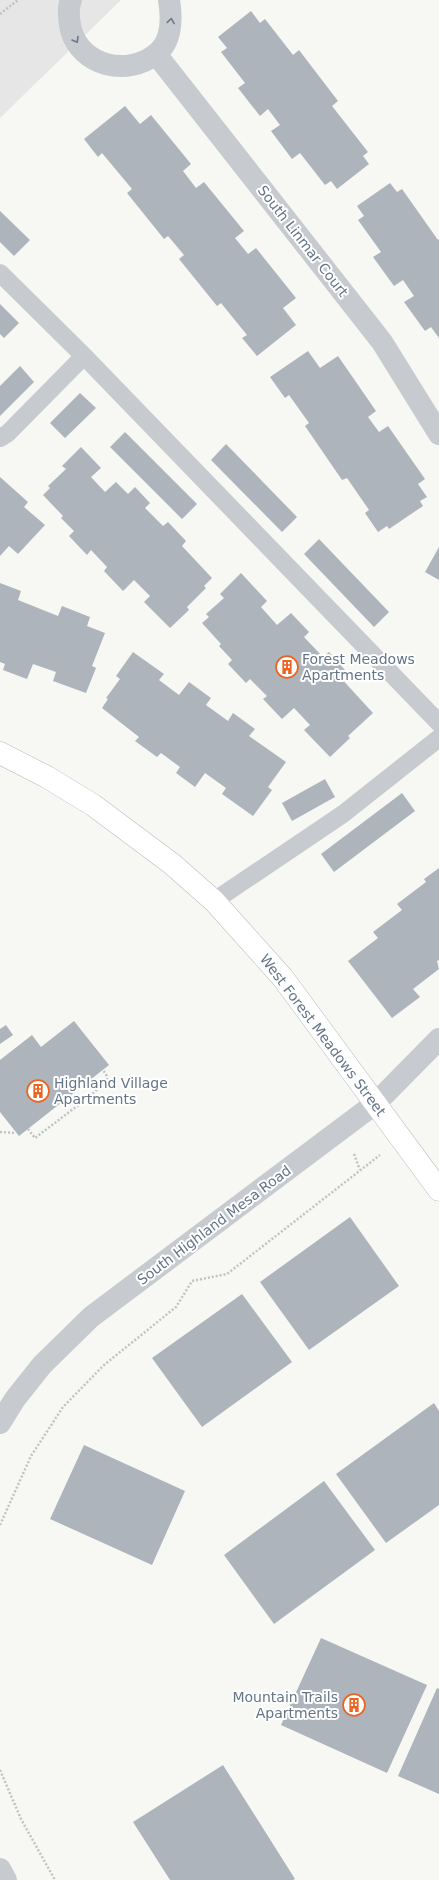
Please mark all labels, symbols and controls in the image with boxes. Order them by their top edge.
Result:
one-way arrow [166,18,175,24]
one-way arrow [71,36,78,43]
street label: South Linmar Court [255,182,352,300]
place label: Forest Meadows Apartments [302,651,415,683]
building icon: Forest Meadows Apartments [274,654,300,680]
street label: West Forest Meadows Street [257,951,389,1120]
place label: Highland Village Apartments [54,1075,168,1107]
building icon: Highland Village Apartments [25,1078,51,1104]
street label: South Highland Mesa Road [134,1162,294,1288]
place label: Mountain Trails Apartments [232,1689,338,1721]
building icon: Mountain Trails Apartments [341,1692,367,1718]

